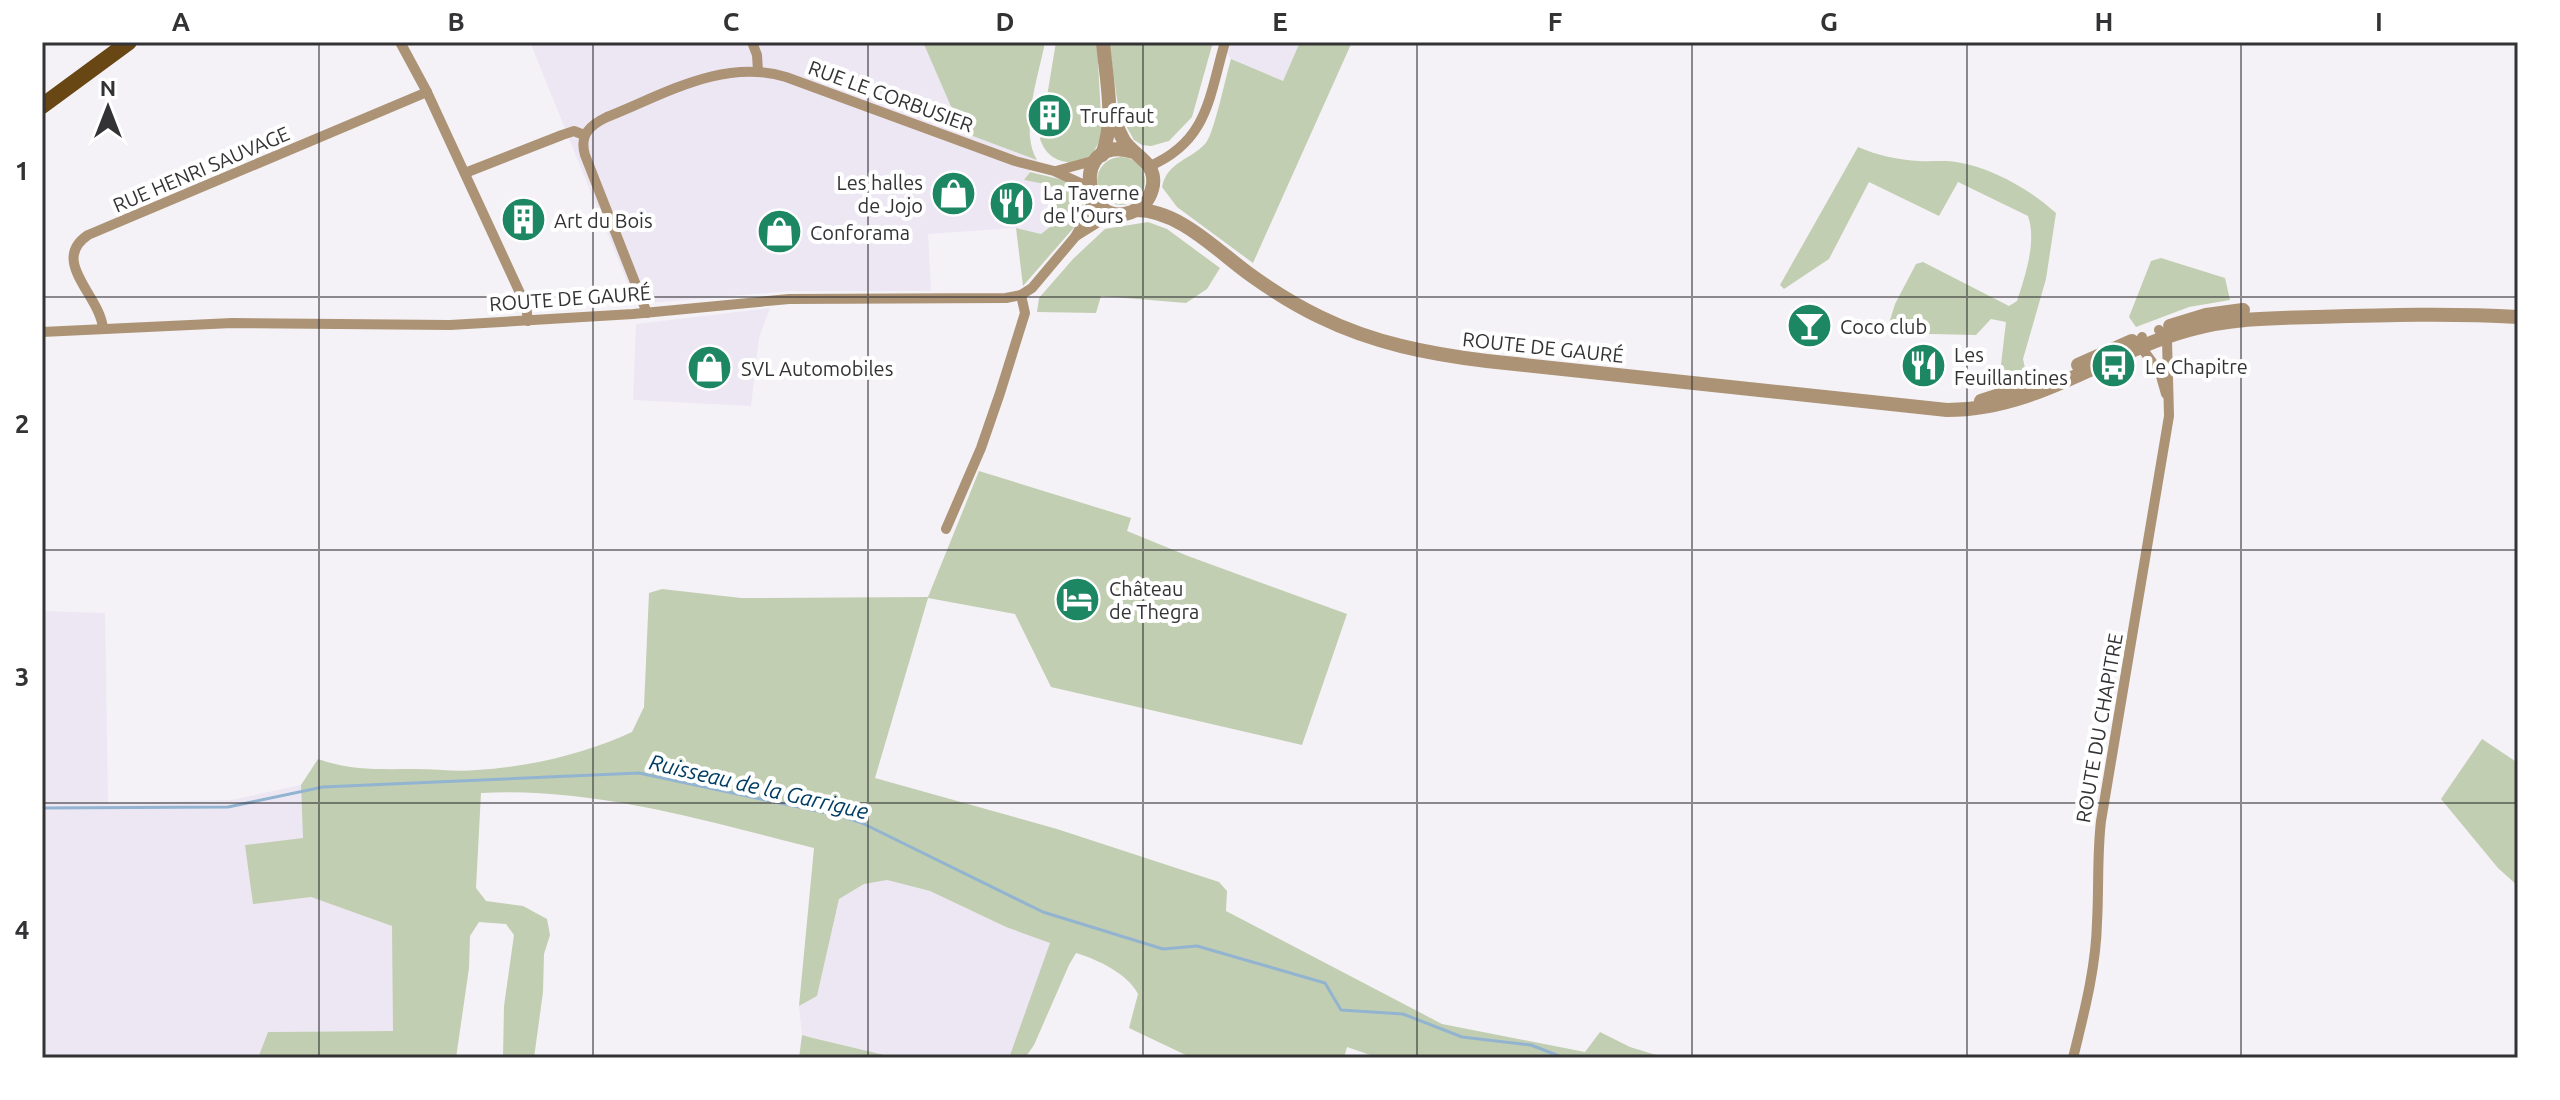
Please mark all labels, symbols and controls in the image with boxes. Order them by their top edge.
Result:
text: A [172,7,191,36]
text: B [447,7,465,36]
text: C [723,7,740,36]
text: D [996,7,1014,36]
text: E [1272,7,1288,36]
text: F [1548,7,1562,36]
text: G [1820,7,1838,36]
text: H [2095,7,2113,36]
text: I [2375,7,2383,36]
street label: RUE LE CORBUSIER [805,56,977,136]
north arrow [68,68,148,148]
text: N [100,75,116,100]
building icon: Truffaut [1025,91,1073,139]
place label: Truffaut [1080,104,1154,127]
street label: RUE HENRI SAUVAGE [109,121,293,217]
text: 1 [15,156,29,185]
shop icon: Les halles de Jojo [930,169,978,217]
place label: Les halles de Jojo [837,171,923,217]
restaurant icon: La Taverne de l'Ours [988,180,1036,228]
place label: La Taverne de l'Ours [1043,181,1139,227]
building icon: Art du Bois [499,196,547,244]
shop icon: Conforama [755,208,803,256]
place label: Art du Bois [554,209,653,232]
place label: Conforama [810,221,910,244]
street label: ROUTE DE GAURÉ [488,281,652,315]
bar icon: Coco club [1785,302,1833,350]
place label: Coco club [1840,315,1927,338]
street label: ROUTE DE GAURÉ [1461,327,1625,367]
restaurant icon: Les Feuillantines [1899,342,1947,390]
bus stop icon: Le Chapitre [2090,342,2138,390]
place label: Les Feuillantines [1954,343,2068,389]
shop icon: SVL Automobiles [686,344,734,392]
place label: Le Chapitre [2145,355,2248,378]
place label: SVL Automobiles [741,357,893,380]
text: 2 [15,409,29,438]
hotel icon: Château de Thegra [1054,575,1102,623]
place label: Château de Thegra [1109,577,1199,623]
street label: ROUTE DU CHAPITRE [2071,631,2127,825]
text: 3 [15,662,29,691]
water label: Ruisseau de la Garrigue [647,749,871,823]
text: 4 [15,915,29,944]

